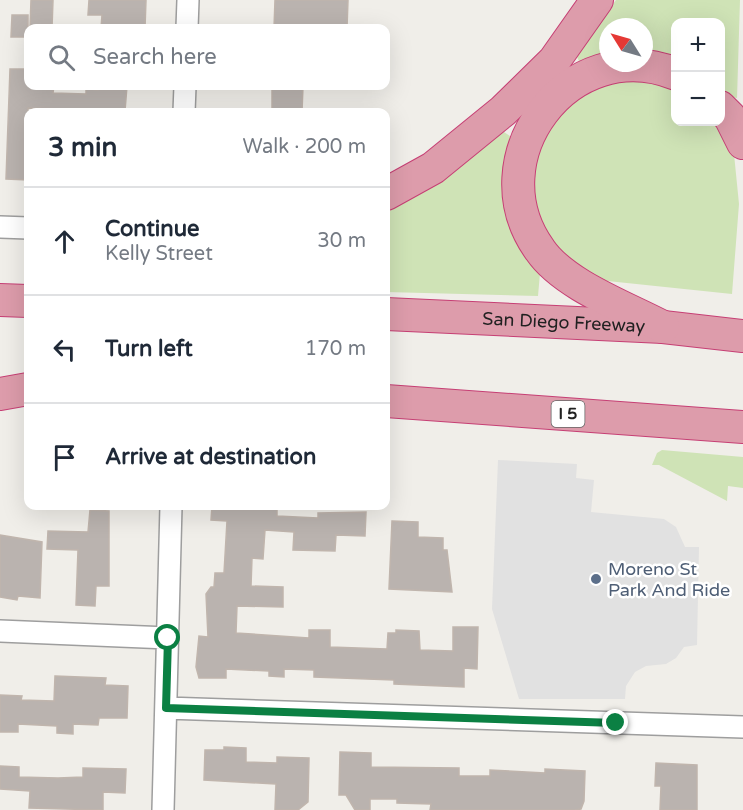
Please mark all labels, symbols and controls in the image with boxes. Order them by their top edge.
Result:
north arrow [599,18,653,72]
map controls [671,18,725,126]
button: + [671,18,725,72]
search box [24,24,390,90]
icon: search [45,41,78,74]
text: Search here [93,44,217,70]
button: − [671,72,725,126]
text: 3 min [48,132,117,163]
text: Walk · 200 m [243,135,366,159]
text: Continue [105,216,200,242]
icon: ahead [48,225,81,258]
text: 30 m [317,229,366,253]
text: Kelly Street [105,242,213,266]
street label: San Diego Freeway [482,308,646,337]
icon: left [48,333,81,366]
text: Turn left [105,336,193,362]
text: 170 m [305,337,366,361]
road number: I 5 [552,401,584,427]
icon: arrive [48,441,81,474]
text: Arrive at destination [105,444,316,470]
place label: Moreno St Park And Ride [608,558,730,601]
marker: Moreno St Park And Ride [589,572,603,586]
route start [154,624,180,650]
route end [602,709,628,735]

